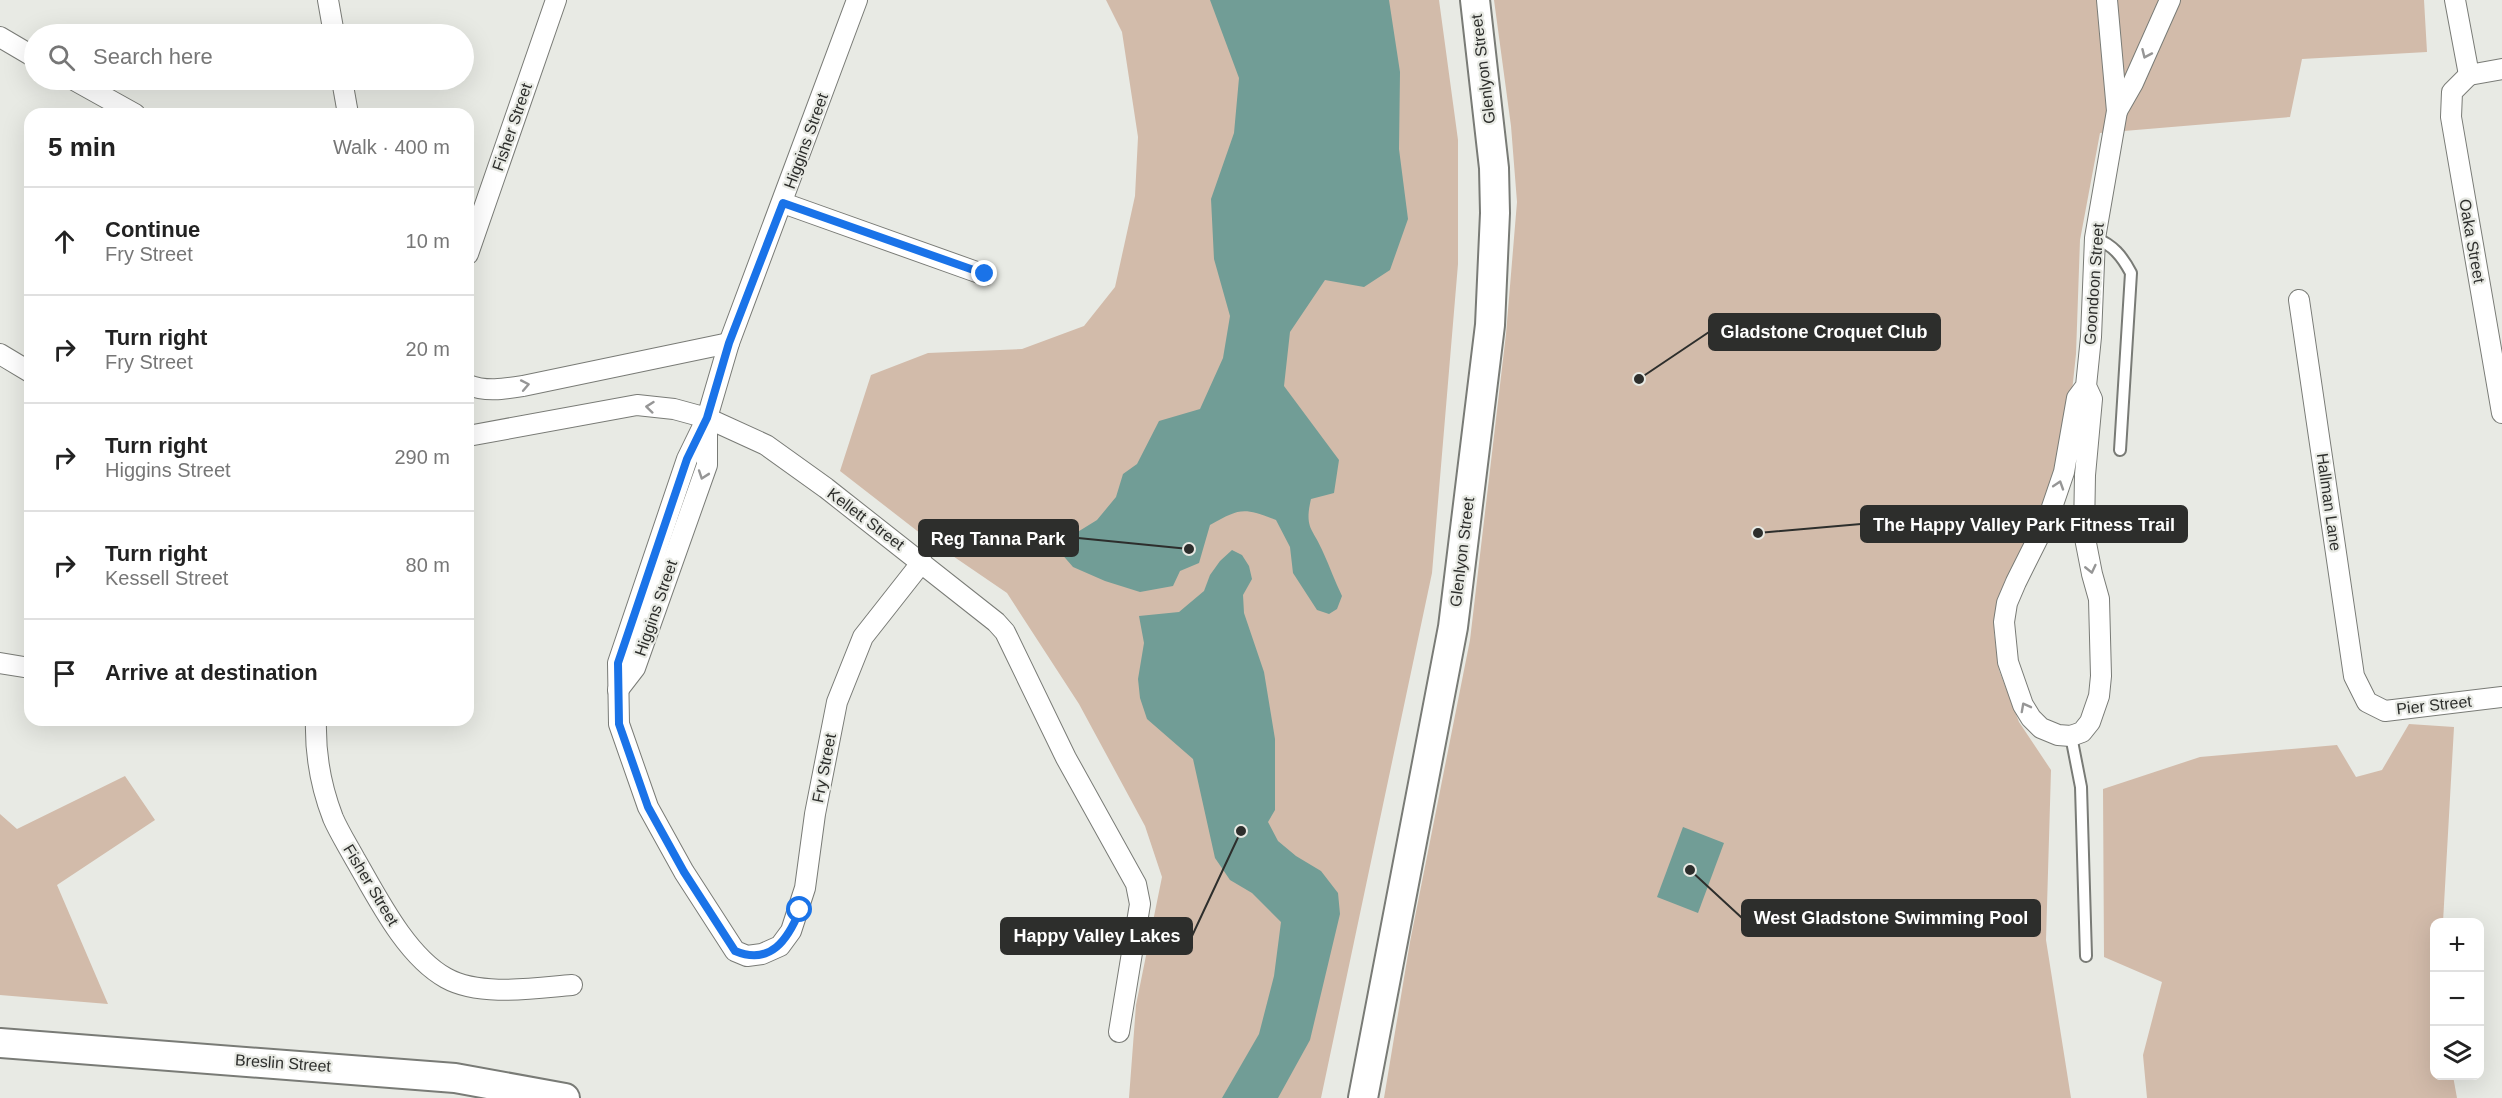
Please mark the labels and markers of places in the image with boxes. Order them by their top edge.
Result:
callout: Gladstone Croquet Club [1709,314,1940,350]
callout: The Happy Valley Park Fitness Trail [1861,506,2187,542]
callout: Reg Tanna Park [919,520,1078,556]
callout: West Gladstone Swimming Pool [1742,900,2040,936]
callout: Happy Valley Lakes [1001,918,1192,954]

